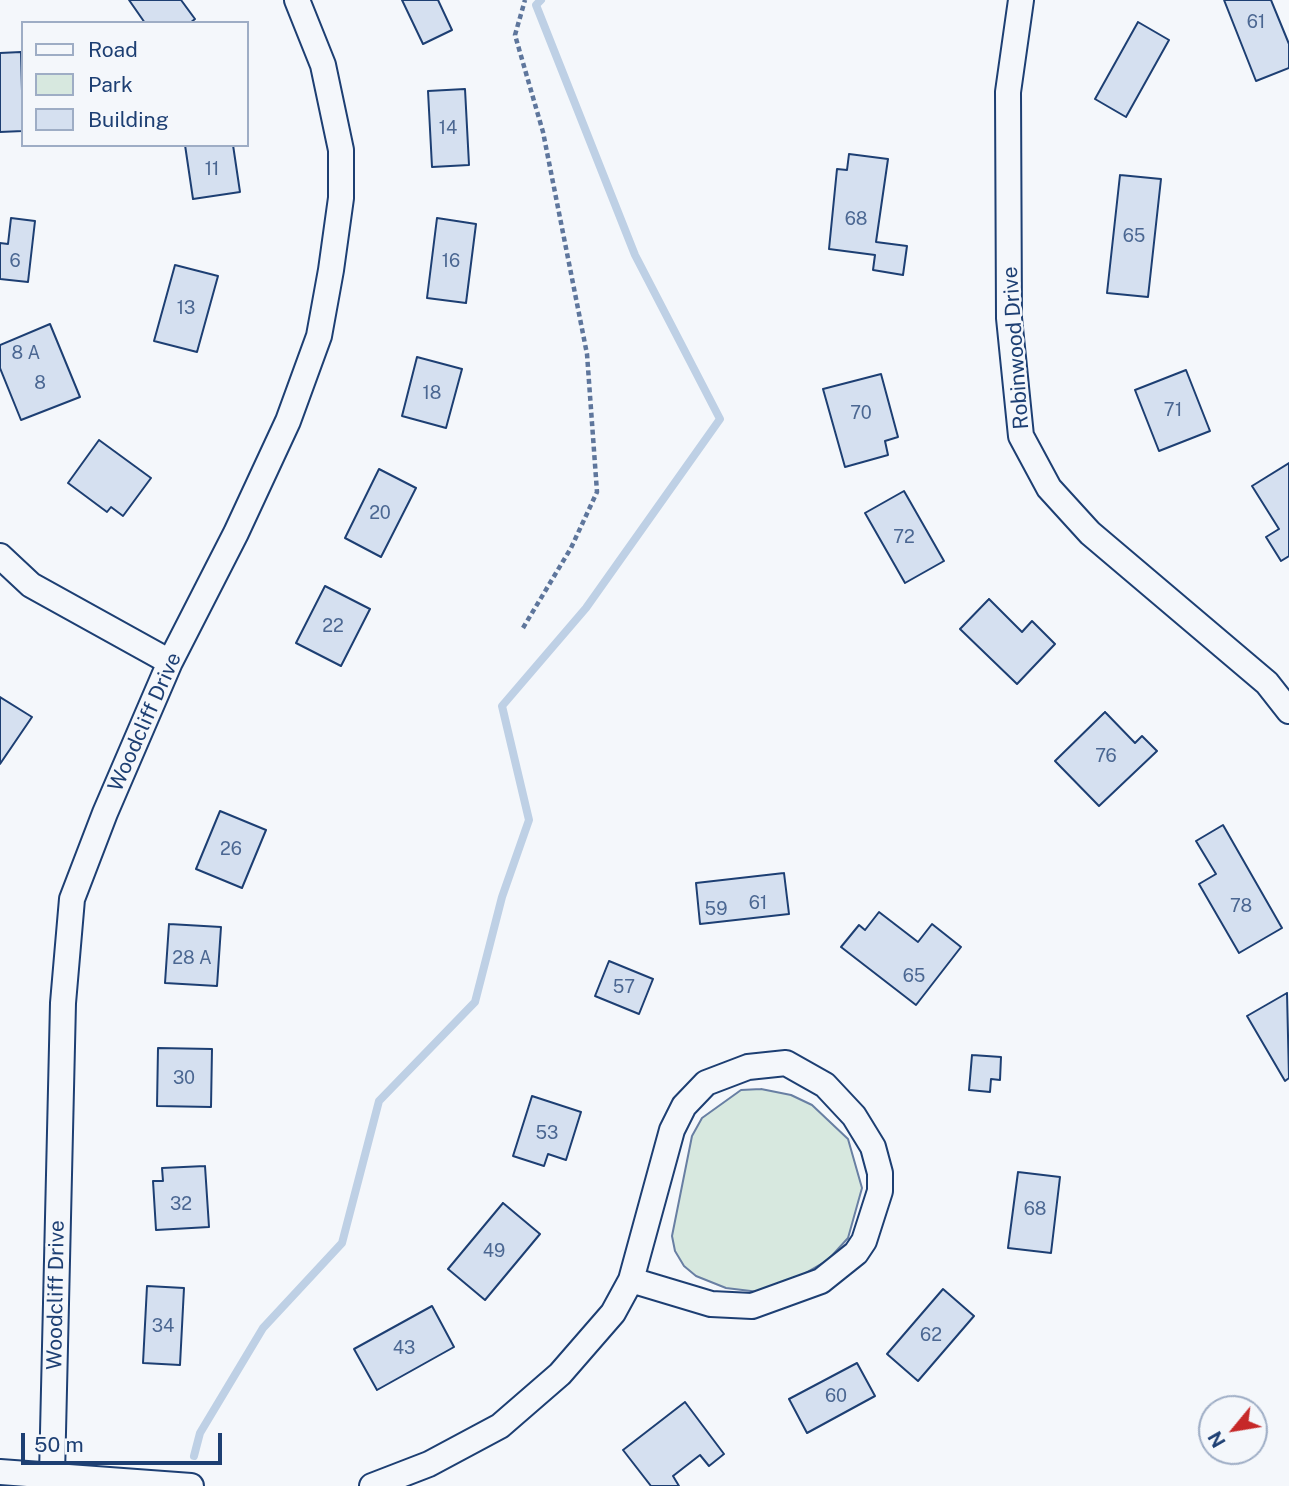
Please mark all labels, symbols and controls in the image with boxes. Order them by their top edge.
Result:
house number: 61 [1247,11,1265,33]
legend [21,21,248,147]
text: Road [88,37,138,62]
text: Park [88,72,133,97]
text: Building [88,107,169,132]
house number: 14 [439,117,457,139]
house number: 11 [205,158,219,180]
house number: 68 [845,208,867,230]
house number: 65 [1123,225,1145,247]
house number: 6 [9,250,21,272]
house number: 16 [442,250,460,272]
street label: Robinwood Drive [998,266,1034,430]
house number: 13 [177,297,195,319]
house number: 8 A [12,342,40,364]
house number: 8 [34,372,46,394]
house number: 18 [423,382,441,404]
house number: 71 [1164,399,1182,421]
house number: 70 [850,402,872,424]
house number: 20 [369,502,391,524]
house number: 72 [893,526,915,548]
house number: 22 [322,615,344,637]
street label: Woodcliff Drive [103,649,187,795]
house number: 76 [1095,745,1117,767]
house number: 26 [220,838,242,860]
house number: 61 [749,892,767,914]
house number: 78 [1230,895,1252,917]
house number: 59 [705,898,727,920]
house number: 28 A [172,947,212,969]
house number: 65 [903,965,925,987]
house number: 57 [613,976,635,998]
house number: 30 [173,1067,195,1089]
house number: 53 [536,1122,558,1144]
house number: 32 [170,1193,192,1215]
house number: 68 [1024,1198,1046,1220]
street label: Woodcliff Drive [42,1220,70,1370]
house number: 49 [483,1240,505,1262]
house number: 34 [152,1315,174,1337]
house number: 62 [920,1324,942,1346]
house number: 43 [393,1337,415,1359]
house number: 60 [825,1385,847,1407]
north arrow [1198,1395,1268,1465]
scale bar [24,1420,226,1464]
text: N [1203,1428,1230,1451]
text: 50 m [34,1432,84,1457]

